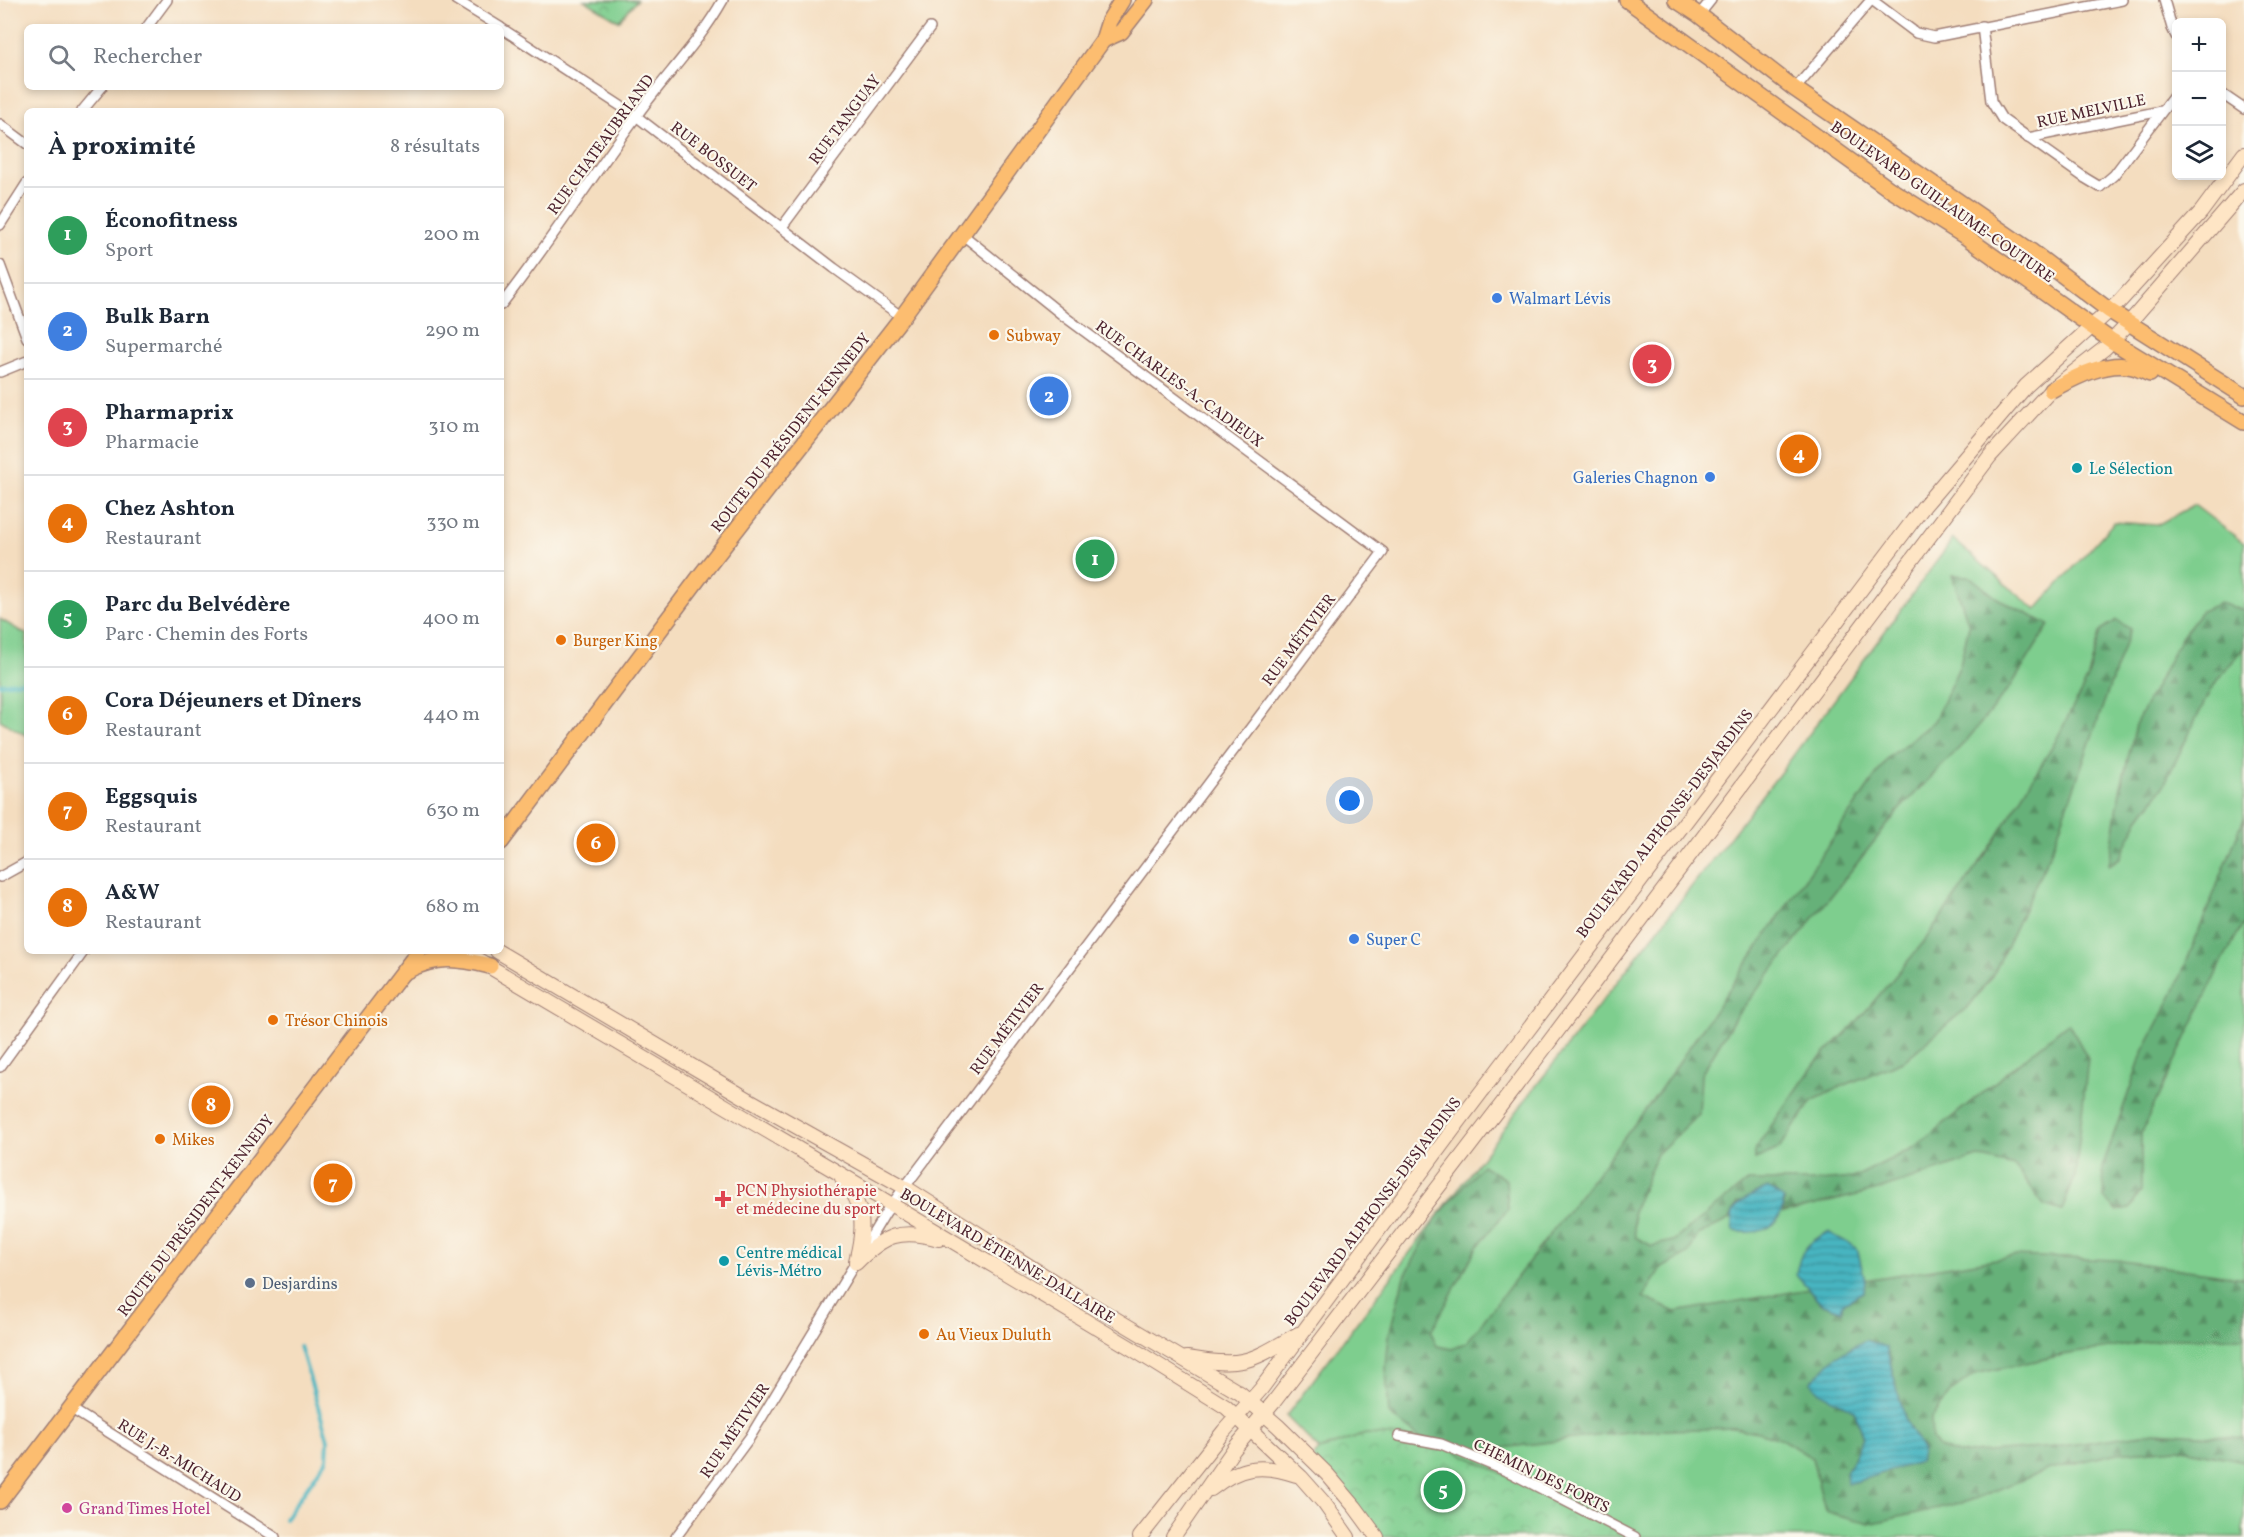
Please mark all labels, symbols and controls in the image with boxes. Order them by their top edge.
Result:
map controls [2172,18,2226,180]
button: + [2172,18,2226,72]
search box [24,24,504,90]
icon: search [45,41,78,74]
text: Rechercher [93,42,202,73]
street label: RUE CHATEAUBRIAND [543,70,660,220]
street label: RUE TANGUAY [804,71,887,170]
button: − [2172,72,2226,126]
street label: RUE MELVILLE [2035,90,2148,134]
street label: RUE BOSSUET [665,117,760,198]
street label: BOULEVARD GUILLAUME-COUTURE [1826,117,2058,289]
button: layers [2172,126,2226,180]
text: À proximité [48,129,196,165]
text: 8 résultats [390,133,480,161]
text: Éconofitness [105,206,238,237]
text: 1 [63,221,72,249]
text: 200 m [423,221,480,249]
text: Sport [105,237,154,265]
place label: Walmart Lévis [1509,289,1611,311]
marker: Walmart Lévis [1490,291,1504,305]
text: Bulk Barn [105,302,210,333]
street label: RUE CHARLES-A.-CADIEUX [1090,316,1268,453]
text: 2 [62,317,73,345]
text: 290 m [425,317,480,345]
place label: Subway [1006,326,1061,348]
marker: Subway [987,328,1001,342]
street label: ROUTE DU PRÉSIDENT-KENNEDY [707,329,877,538]
text: Supermarché [105,333,223,361]
pin: 3 [1632,342,1672,386]
pin: 2 [1030,374,1068,418]
text: Pharmaprix [105,398,234,429]
text: 3 [62,413,73,441]
text: 310 m [428,413,480,441]
text: Pharmacie [105,429,199,457]
pin: 4 [1780,432,1818,476]
place label: Le Sélection [2089,459,2173,481]
marker: Le Sélection [2070,461,2084,475]
place label: Galeries Chagnon [1573,468,1698,490]
marker: Galeries Chagnon [1703,470,1717,484]
text: Chez Ashton [105,494,235,525]
text: 4 [61,509,74,537]
text: 330 m [426,509,480,537]
text: Restaurant [105,525,202,553]
pin: 1 [1076,536,1114,582]
street label: RUE MÉTIVIER [1258,589,1342,691]
text: Parc du Belvédère [105,590,290,621]
text: 5 [63,605,72,633]
text: 400 m [422,605,480,633]
text: Parc · Chemin des Forts [105,621,308,649]
place label: Burger King [573,631,658,653]
marker: Burger King [554,633,568,647]
text: Cora Déjeuners et Dîners [105,686,362,717]
text: 6 [62,701,73,729]
text: 440 m [423,701,480,729]
street label: BOULEVARD ALPHONSE-DESJARDINS [1572,705,1759,943]
text: Restaurant [105,717,202,745]
text: Eggsquis [105,782,198,813]
your location [1335,786,1364,815]
text: 7 [63,797,72,825]
text: 630 m [427,797,480,825]
text: Restaurant [105,813,202,841]
pin: 6 [576,820,616,866]
text: A&W [105,878,160,909]
text: 8 [62,893,73,921]
text: 680 m [426,893,480,921]
text: Restaurant [105,909,202,937]
place label: Super C [1366,930,1421,952]
marker: Super C [1347,932,1361,946]
street label: RUE MÉTIVIER [966,978,1050,1080]
place label: Trésor Chinois [285,1011,388,1033]
marker: Trésor Chinois [266,1013,280,1027]
pin: 8 [192,1082,230,1128]
street label: BOULEVARD ALPHONSE-DESJARDINS [1280,1093,1467,1331]
street label: ROUTE DU PRÉSIDENT-KENNEDY [113,1111,280,1322]
place label: Mikes [172,1130,215,1152]
marker: Mikes [153,1132,167,1146]
pin: 7 [314,1160,352,1206]
place label: PCN Physiothérapie et médecine du sport [736,1181,882,1221]
street label: BOULEVARD ÉTIENNE-DALLAIRE [895,1184,1119,1330]
marker: PCN Physiothérapie et médecine du sport [714,1190,732,1208]
place label: Centre médical Lévis-Métro [736,1243,842,1283]
marker: Centre médical Lévis-Métro [717,1254,731,1268]
place label: Desjardins [262,1274,338,1296]
marker: Desjardins [243,1276,257,1290]
place label: Au Vieux Duluth [936,1325,1052,1347]
marker: Au Vieux Duluth [917,1327,931,1341]
street label: RUE MÉTIVIER [696,1379,776,1483]
street label: RUE J.-B.-MICHAUD [113,1415,245,1509]
street label: CHEMIN DES FORTS [1469,1434,1613,1519]
pin: 5 [1424,1468,1462,1512]
place label: Grand Times Hotel [79,1499,210,1521]
marker: Grand Times Hotel [60,1501,74,1515]

